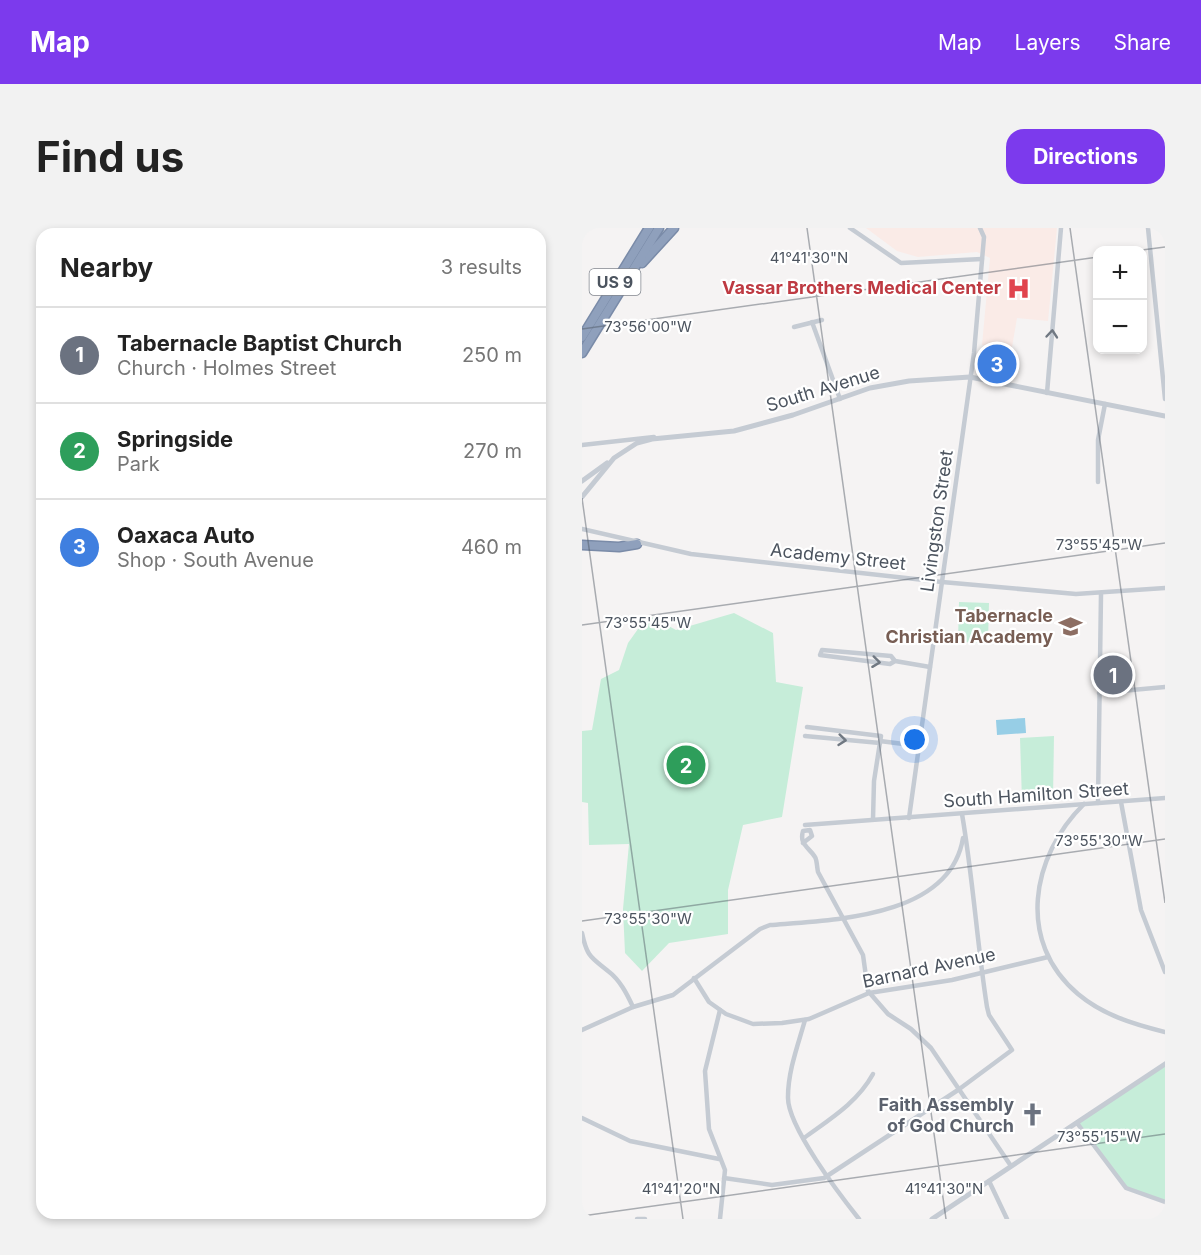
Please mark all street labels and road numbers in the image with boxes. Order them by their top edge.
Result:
road number: US 9 [590,269,640,295]
street label: South Avenue [763,361,882,416]
street label: Livingston Street [916,448,957,593]
street label: Academy Street [769,539,907,574]
street label: South Hamilton Street [943,778,1129,811]
street label: Barnard Avenue [860,943,997,992]

